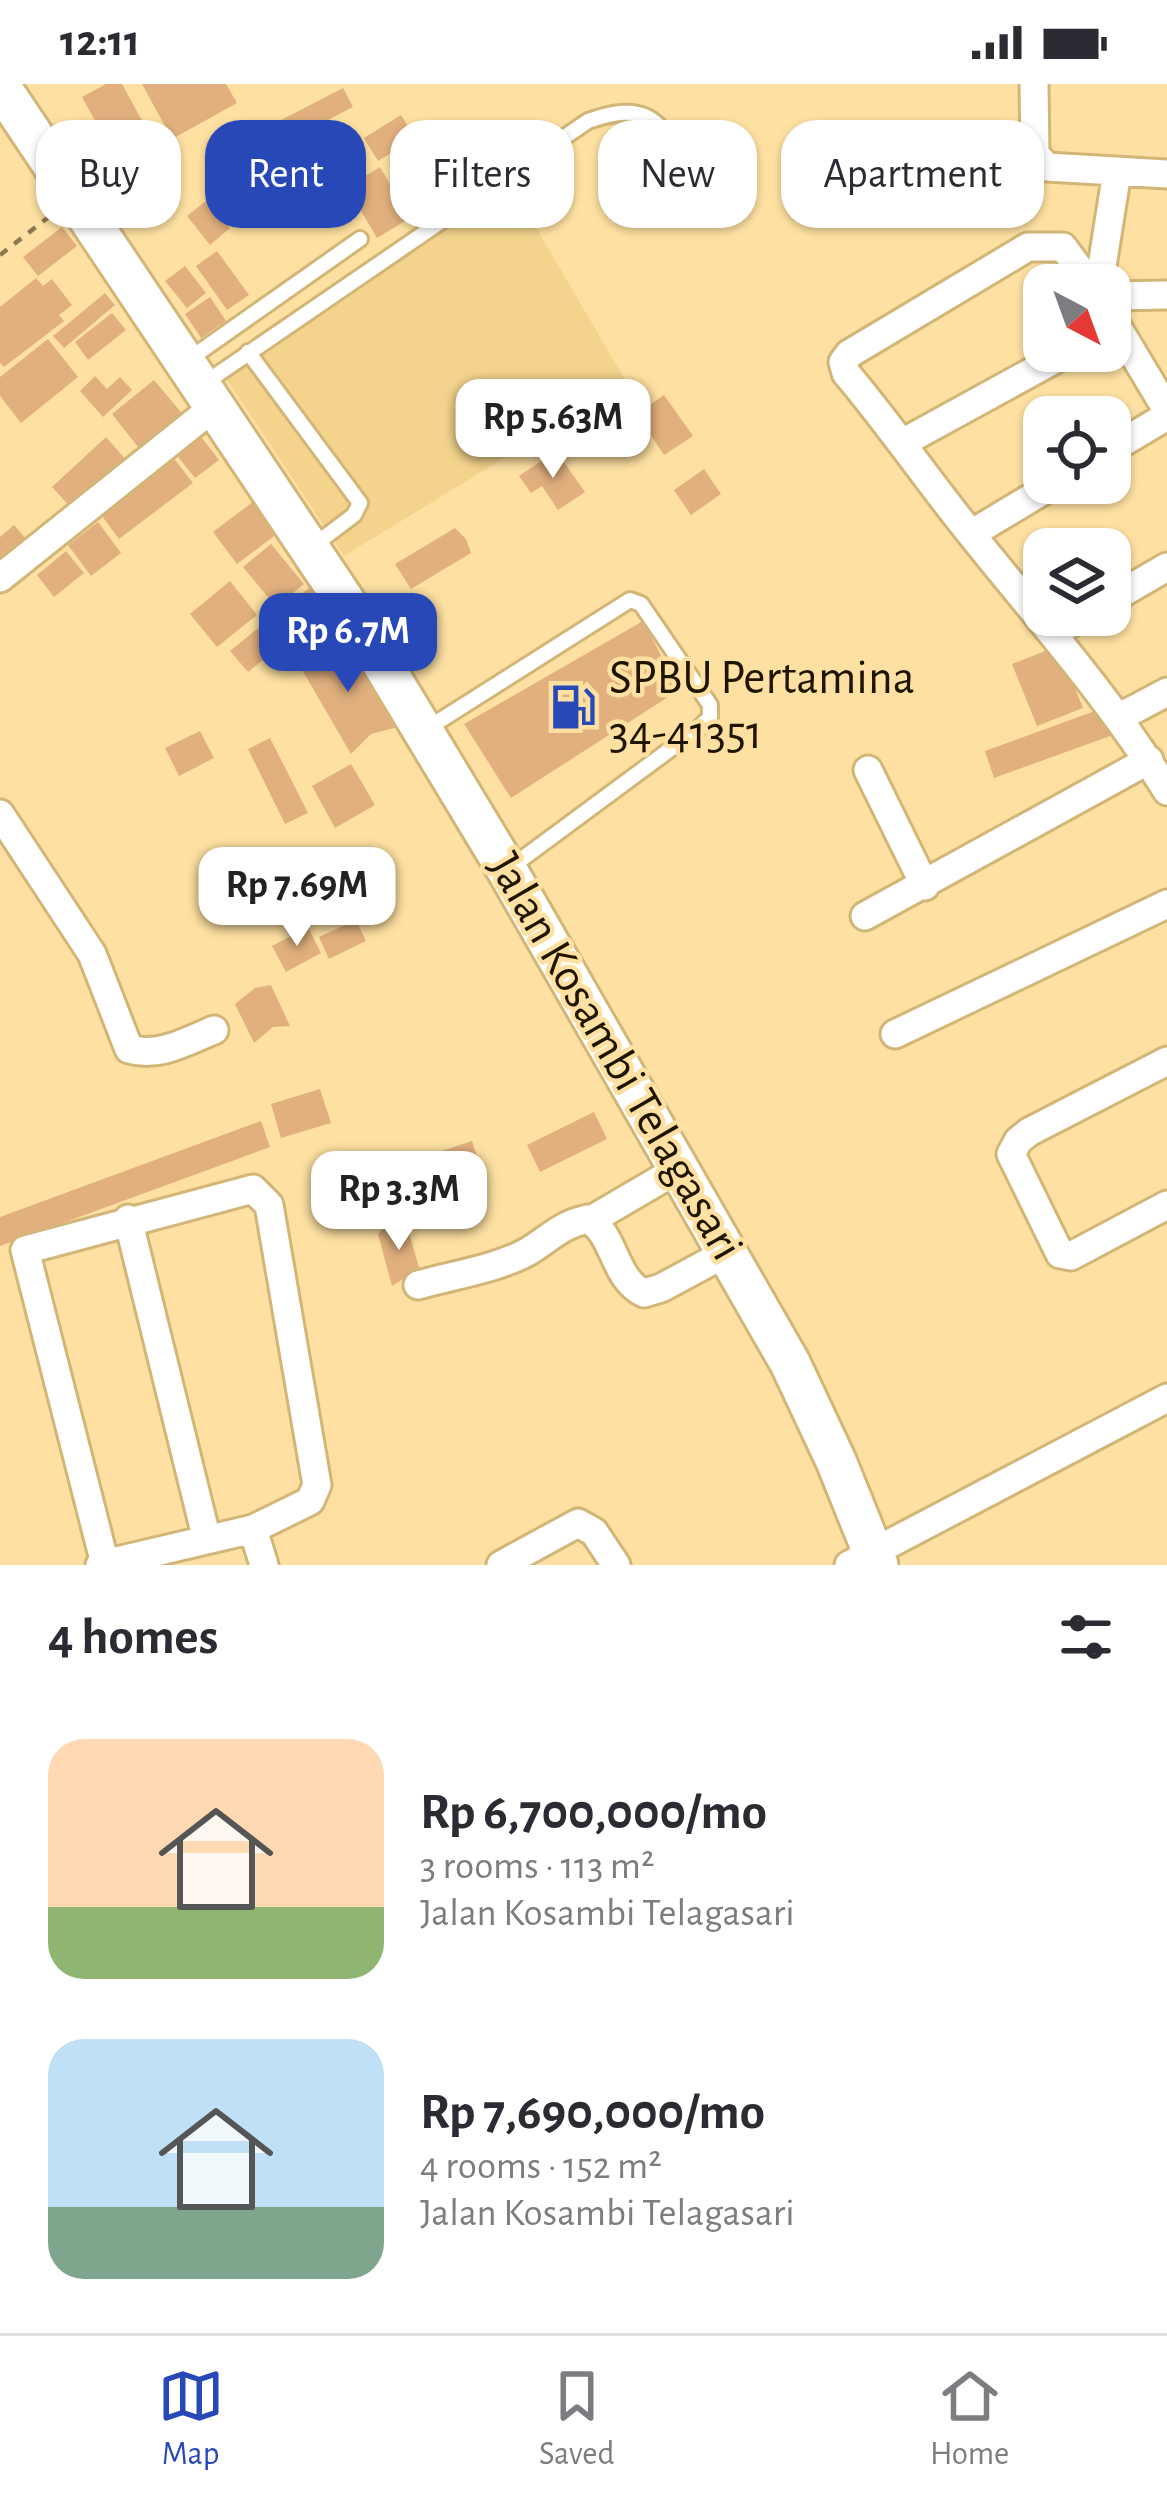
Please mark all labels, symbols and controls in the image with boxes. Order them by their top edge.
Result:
text: 12:11 [60,19,140,64]
chip: Buy [36,120,181,228]
chip: Rent [205,120,366,228]
chip: Filters [390,120,574,228]
chip: New [598,120,757,228]
chip: Apartment [781,120,1044,228]
north arrow [1023,264,1131,372]
map controls [1023,264,1131,636]
pin: Rp 5.63M [429,379,677,481]
button: locate [1023,396,1131,504]
text: Rp 5.63M [483,398,623,437]
button: layers [1023,528,1131,636]
pin: Rp 6.7M [237,593,459,695]
text: Rp 6.7M [286,612,410,651]
place label: SPBU Pertamina 34-41351 [609,655,915,758]
fuel station icon: SPBU Pertamina 34-41351 [548,682,598,732]
street label: Jalan Kosambi Telagasari [479,845,751,1269]
pin: Rp 7.69M [173,847,421,949]
text: Rp 7.69M [226,866,368,905]
pin: Rp 3.3M [288,1151,510,1253]
text: Rp 3.3M [338,1170,460,1209]
icon: filters [1053,1604,1119,1670]
text: 4 homes [48,1612,218,1663]
icon: home [144,1787,288,1931]
text: Rp 6,700,000/mo [420,1787,767,1838]
text: 3 rooms · 113 m² [420,1847,655,1886]
text: Jalan Kosambi Telagasari [420,1894,795,1933]
icon: home [144,2087,288,2231]
text: Rp 7,690,000/mo [420,2087,765,2138]
text: 4 rooms · 152 m² [420,2147,662,2186]
text: Jalan Kosambi Telagasari [420,2194,795,2233]
tab: Map [158,2363,224,2475]
tab: Saved [539,2363,615,2475]
tab: Home [930,2363,1009,2475]

